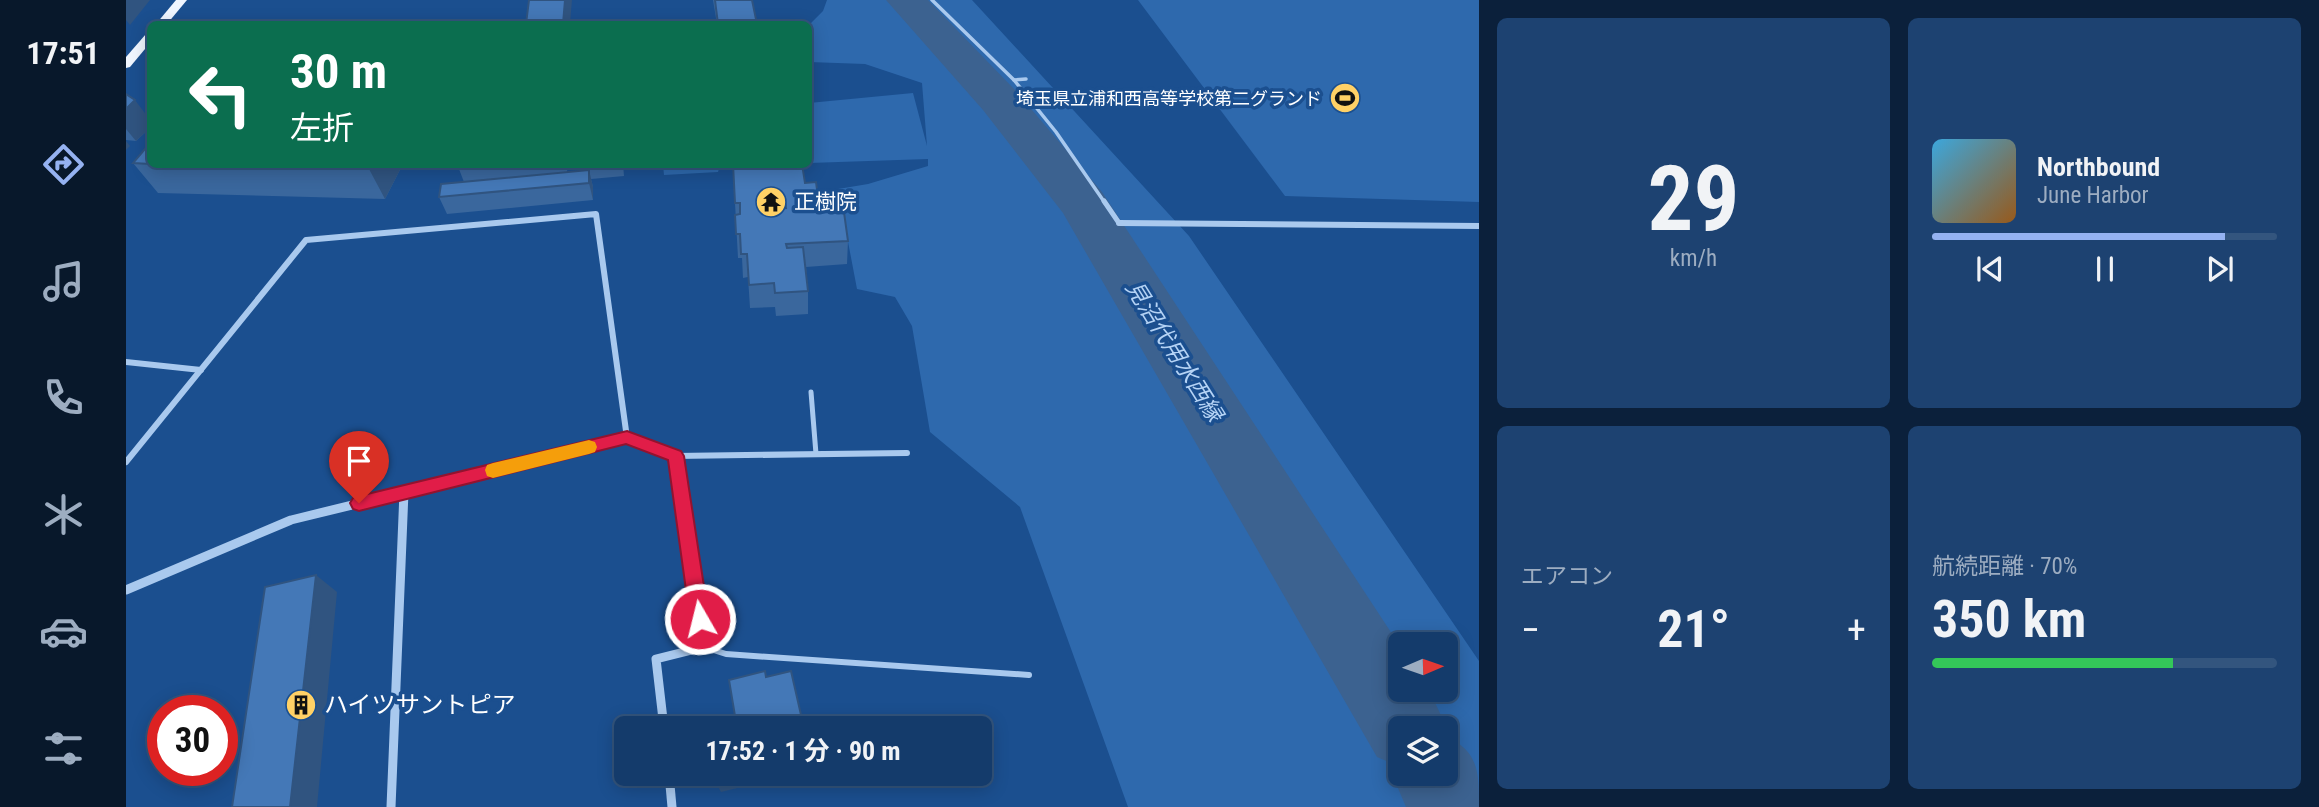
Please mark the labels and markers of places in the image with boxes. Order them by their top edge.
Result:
sports icon: 埼玉県立浦和西高等学校第二グランド [1328,81,1362,115]
place label: 埼玉県立浦和西高等学校第二グランド [1016,88,1322,109]
temple icon: 正樹院 [754,185,788,219]
place label: 正樹院 [794,190,857,214]
pin [329,431,389,503]
building icon: ハイツサントピア [284,688,318,722]
place label: ハイツサントピア [324,691,516,719]

